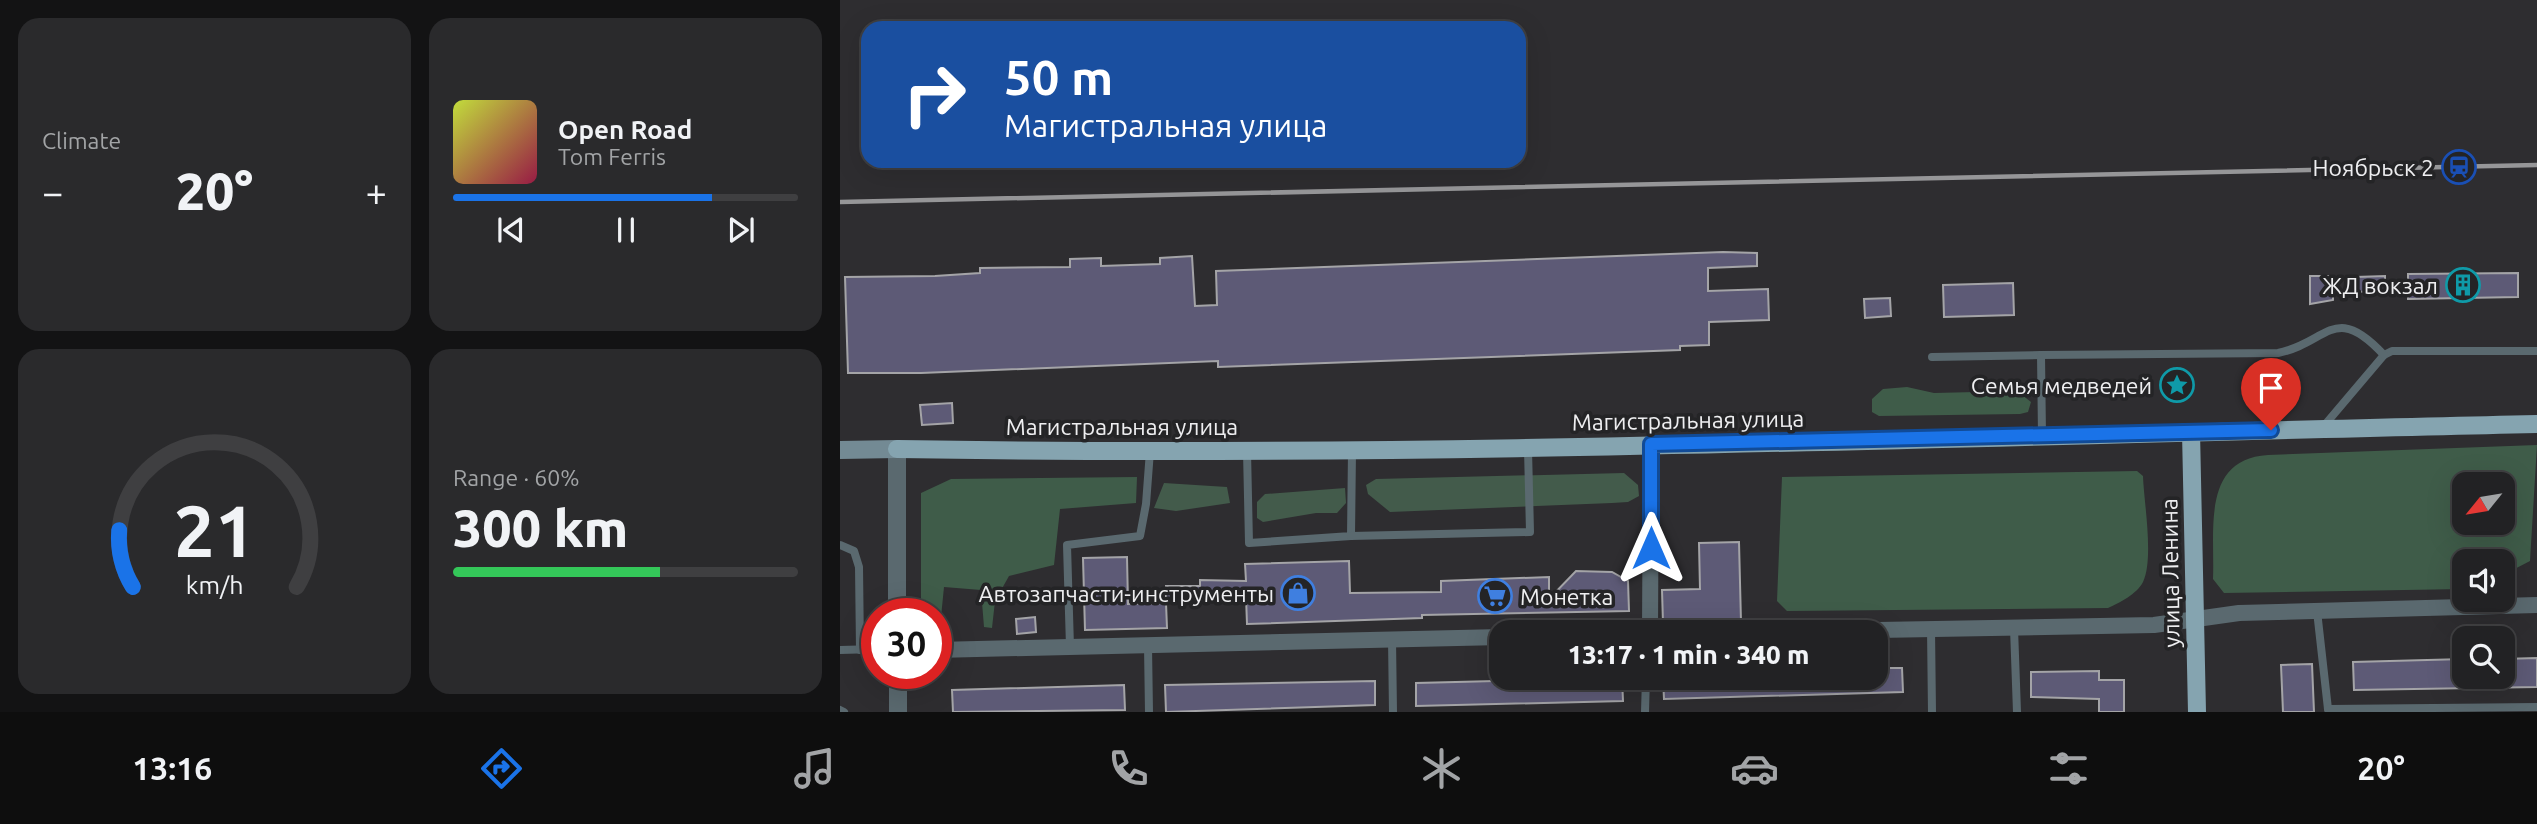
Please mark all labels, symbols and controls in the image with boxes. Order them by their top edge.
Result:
icon: right [889,49,980,140]
text: 50 m [1004,49,1113,104]
text: Магистральная улица [1004,107,1327,143]
text: Open Road [558,115,692,144]
text: Climate [42,128,121,153]
text: Tom Ferris [558,144,666,169]
station icon: Ноябрьск 2 [2440,148,2478,186]
place label: Ноябрьск 2 [2313,155,2434,180]
text: 20° [176,162,253,220]
text: − [42,171,63,213]
text: + [366,171,387,213]
icon: previous [492,211,530,249]
icon: pause [607,211,645,249]
icon: next [722,211,760,249]
building icon: ЖД вокзал [2444,266,2482,304]
place label: ЖД вокзал [2322,273,2438,298]
pin [2241,358,2301,430]
place icon: Семья медведей [2158,366,2196,404]
icon: arrive [2252,369,2290,407]
place label: Семья медведей [1971,373,2152,398]
street label: Магистральная улица [1572,405,1804,435]
street label: Магистральная улица [1006,414,1238,439]
text: Range · 60% [453,465,580,490]
north arrow [2452,472,2515,536]
map controls [2452,472,2515,689]
text: 21 [173,490,256,572]
street label: улица Ленина [2156,498,2184,648]
text: 300 km [453,499,628,557]
position arrow [1614,511,1688,585]
button: sound [2452,549,2515,612]
text: km/h [186,571,243,599]
shop icon: Автозапчасти-инструменты [1279,574,1317,612]
supermarket icon: Монетка [1476,577,1514,615]
place label: Автозапчасти-инструменты [978,581,1274,606]
place label: Монетка [1520,584,1613,609]
speed limit sign: 30 [861,598,952,689]
button: search [2452,626,2515,689]
text: 13:17 · 1 min · 340 m [1568,640,1809,669]
icon: directions [477,744,526,793]
icon: music [790,744,839,793]
icon: phone [1104,744,1153,793]
icon: climate [1417,744,1466,793]
icon: car [1730,744,1779,793]
icon: filters [2044,744,2093,793]
text: 13:16 [132,750,212,786]
text: 20° [2357,750,2405,786]

